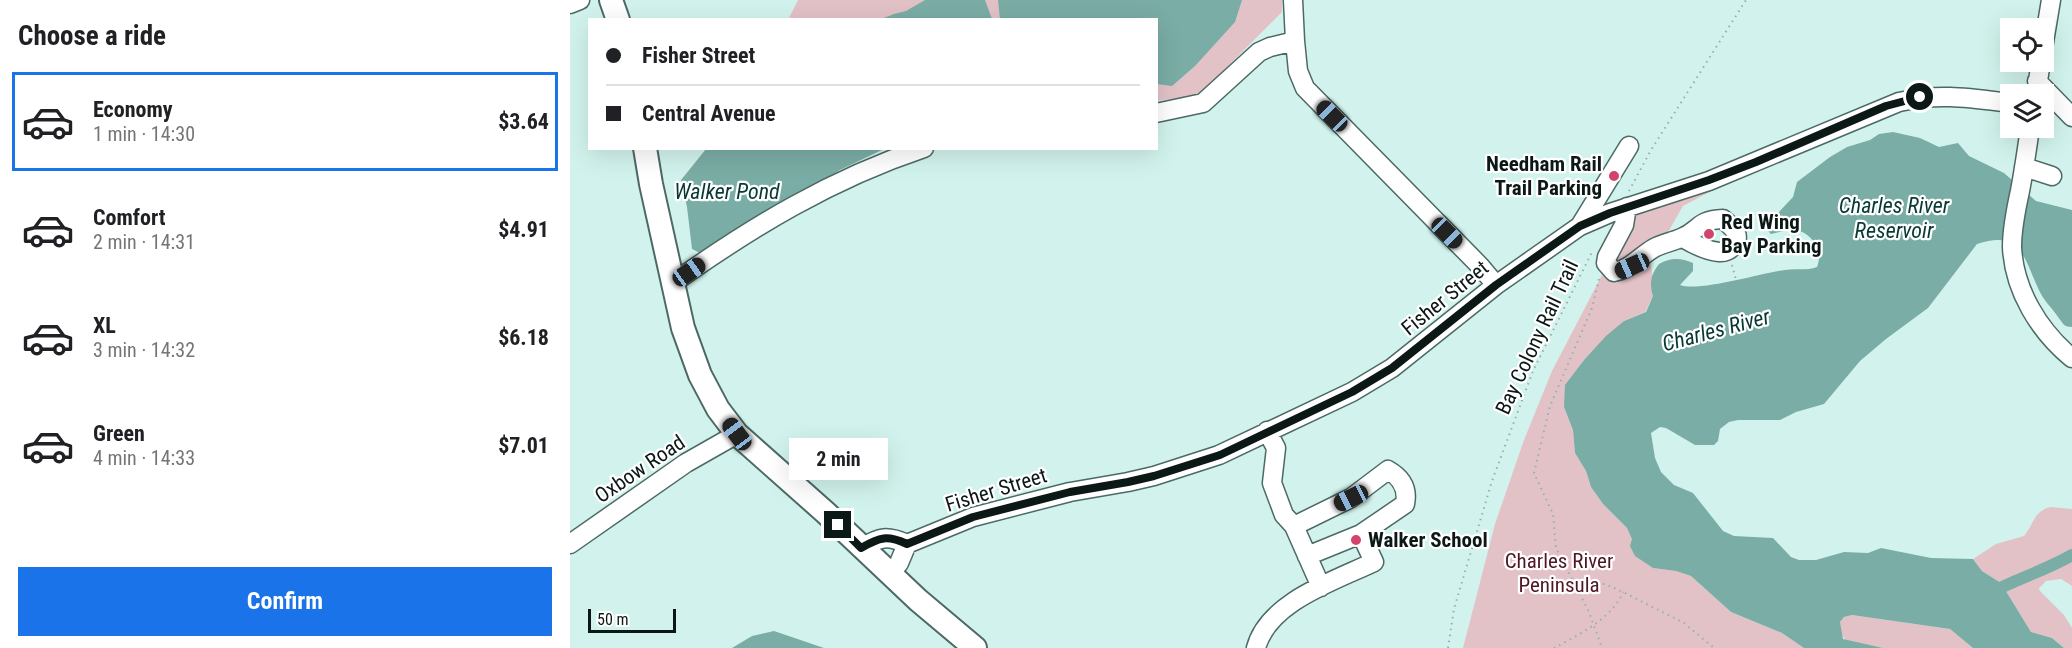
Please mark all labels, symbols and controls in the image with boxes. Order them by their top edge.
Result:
map controls [2000,18,2054,138]
button: locate [2000,18,2054,72]
text: Choose a ride [18,20,166,52]
text: Fisher Street [642,43,755,68]
route start [1906,83,1933,110]
button: layers [2000,84,2054,138]
icon: car [21,95,75,149]
text: Economy [93,97,173,122]
car [1313,97,1351,135]
text: Central Avenue [642,101,776,126]
text: $3.64 [498,109,549,134]
text: 1 min · 14:30 [93,122,195,146]
place label: Needham Rail Trail Parking [1486,152,1602,200]
marker: Needham Rail Trail Parking [1607,169,1621,183]
water label: Walker Pond [674,179,780,204]
water label: Charles River Reservoir [1839,193,1950,243]
icon: car [21,203,75,257]
text: Comfort [93,205,166,230]
place label: Red Wing Bay Parking [1721,210,1822,258]
car [1428,214,1466,252]
text: $4.91 [498,217,549,242]
marker: Red Wing Bay Parking [1702,227,1716,241]
text: 2 min · 14:31 [93,230,195,254]
car [1612,250,1652,282]
car [669,254,709,290]
street label: Fisher Street [1397,256,1493,340]
street label: Bay Colony Rail Trail [1491,256,1583,418]
water label: Charles River [1659,304,1773,356]
icon: car [21,311,75,365]
text: XL [93,313,116,338]
text: $6.18 [498,325,549,350]
text: 3 min · 14:32 [93,338,195,362]
car [719,414,755,454]
icon: car [21,419,75,473]
text: Green [93,421,145,446]
street label: Oxbow Road [590,430,690,508]
text: $7.01 [498,433,549,458]
callout: 2 min [788,438,888,480]
text: 4 min · 14:33 [93,446,195,470]
text: 2 min [816,447,861,471]
street label: Fisher Street [942,463,1050,517]
car [1331,482,1371,514]
route end [824,511,851,538]
place label: Walker School [1368,528,1488,552]
marker: Walker School [1349,533,1363,547]
park label: Charles River Peninsula [1505,549,1613,597]
button: Confirm [18,567,552,636]
scale bar [588,606,676,634]
text: 50 m [597,610,629,629]

